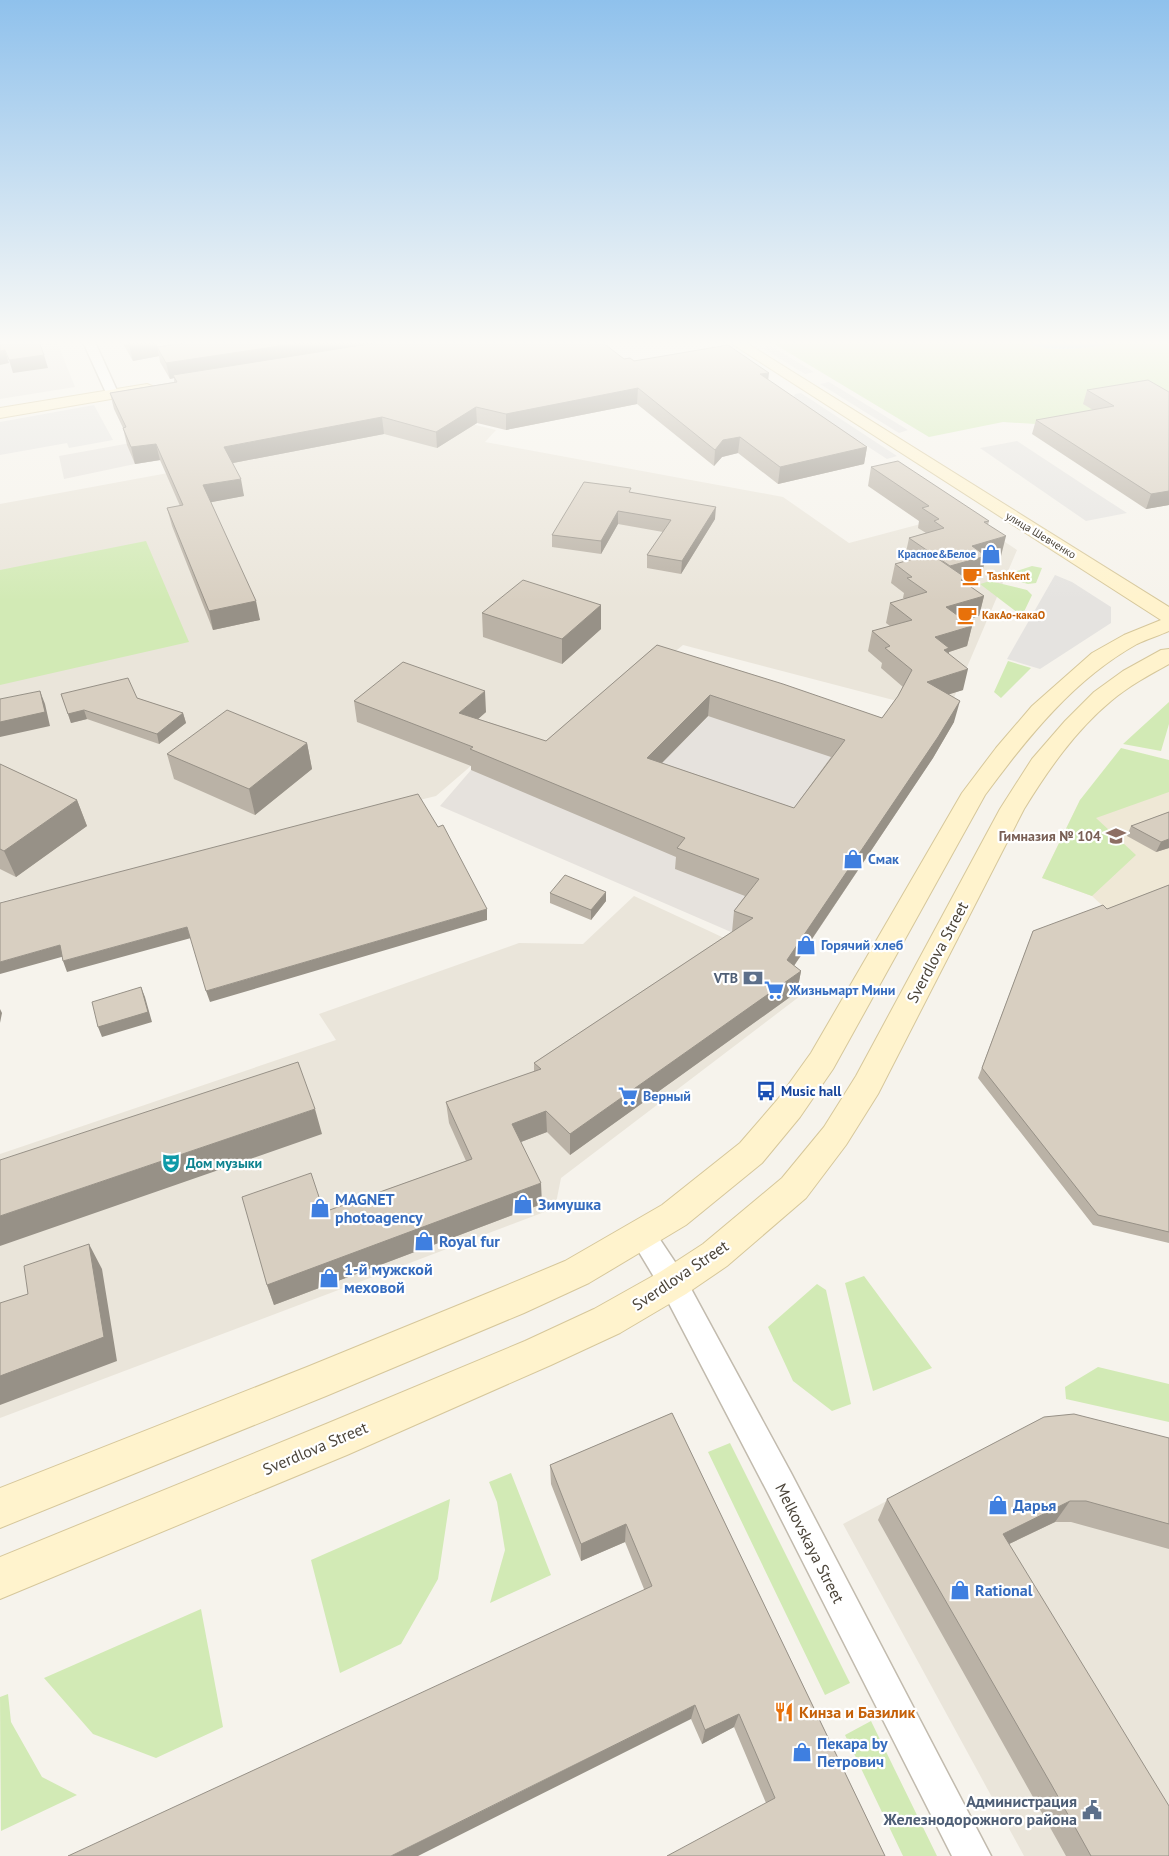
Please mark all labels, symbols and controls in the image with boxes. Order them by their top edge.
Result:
street label: улица Шевченко [1003,508,1079,562]
shop icon: Красное&Белое [980,543,1002,565]
place label: Красное&Белое [898,547,976,561]
cafe icon: TashKent [961,565,983,587]
place label: TashKent [987,569,1030,583]
cafe icon: КакАо-какаО [956,604,978,626]
place label: КакАо-какаО [982,608,1045,622]
school or university icon: Гимназия № 104 [1105,825,1127,847]
place label: Гимназия № 104 [999,827,1101,845]
shop icon: Смак [842,848,864,870]
place label: Смак [868,850,899,868]
street label: Sverdlova Street [902,897,972,1006]
shop icon: Горячий хлеб [795,934,817,956]
place label: Горячий хлеб [821,936,904,954]
bank icon: VTB [742,967,764,989]
place label: VTB [713,969,738,987]
supermarket icon: Жизньмарт Мини [763,979,785,1001]
place label: Жизньмарт Мини [788,981,895,999]
bus stop icon: Music hall [755,1080,777,1102]
place label: Music hall [781,1082,842,1100]
supermarket icon: Верный [617,1085,639,1107]
place label: Верный [643,1087,691,1105]
theatre icon: Дом музыки [160,1152,182,1174]
place label: Дом музыки [186,1154,262,1172]
place label: MAGNET photoagency [335,1189,423,1227]
shop icon: Зимушка [512,1193,534,1215]
place label: Зимушка [538,1194,601,1214]
shop icon: MAGNET photoagency [309,1197,331,1219]
shop icon: Royal fur [413,1230,435,1252]
place label: Royal fur [439,1231,500,1251]
street label: Sverdlova Street [628,1235,733,1315]
place label: 1-й мужской меховой [344,1259,433,1297]
shop icon: 1-й мужской меховой [318,1267,340,1289]
street label: Sverdlova Street [260,1417,371,1479]
street label: Melkovskaya Street [771,1480,849,1607]
shop icon: Дарья [987,1494,1009,1516]
place label: Дарья [1013,1495,1056,1515]
shop icon: Rational [949,1579,971,1601]
place label: Rational [975,1580,1033,1600]
restaurant icon: Кинза и Базилик [773,1701,795,1723]
place label: Кинза и Базилик [799,1702,916,1722]
place label: Пекара by Петрович [817,1733,888,1771]
shop icon: Пекара by Петрович [791,1741,813,1763]
place label: Администрация Железнодорожного района [883,1791,1077,1829]
public building icon: Администрация Железнодорожного района [1081,1799,1103,1821]

